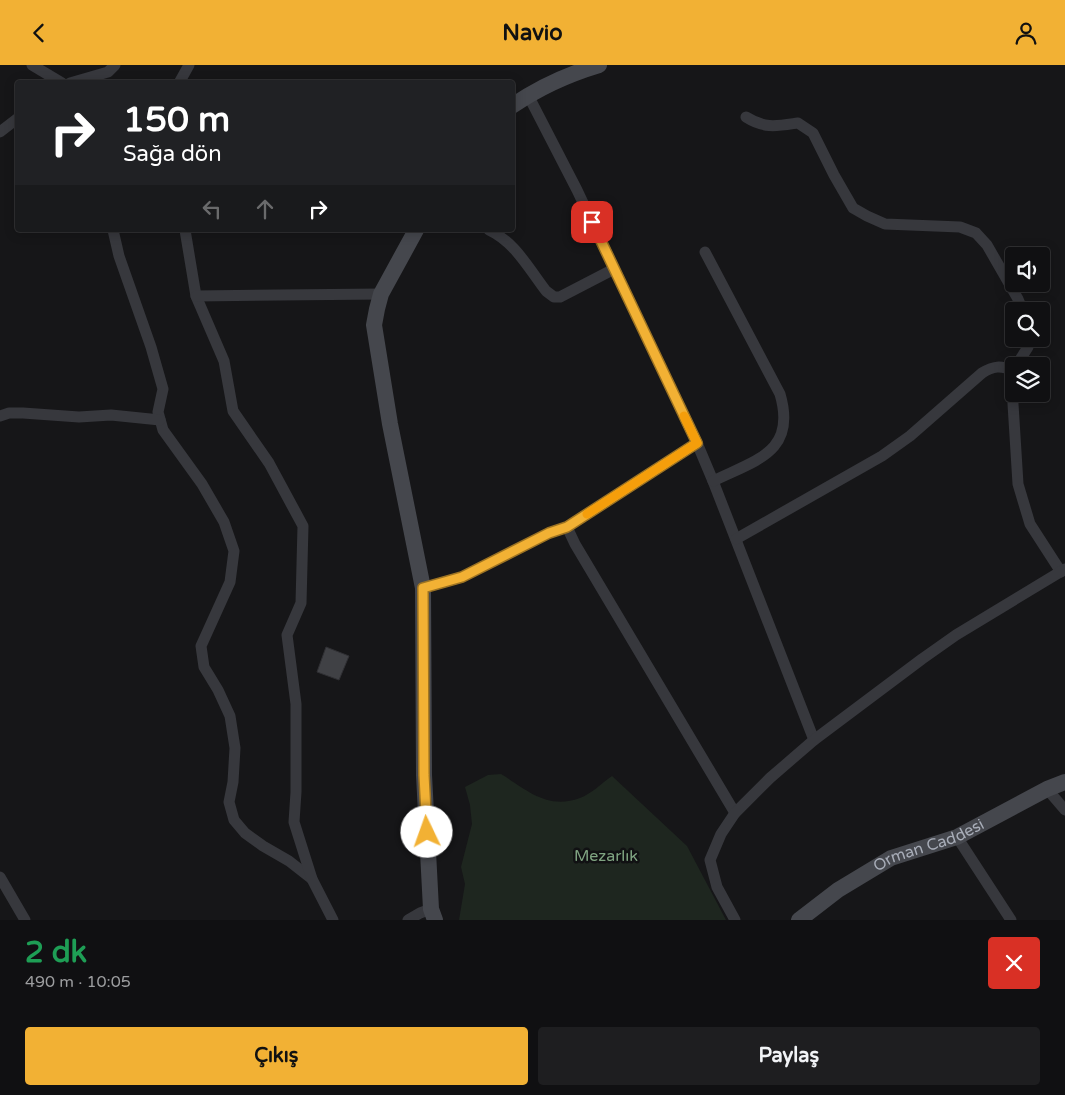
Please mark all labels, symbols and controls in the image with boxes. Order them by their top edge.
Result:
icon: back [25,19,53,47]
icon: person [1012,19,1040,47]
text: Navio [502,20,563,46]
text: 150 m [123,99,230,141]
icon: right [40,100,105,165]
text: Sağa dön [123,141,222,167]
icon: left [198,195,226,223]
icon: ahead [251,195,279,223]
icon: right [304,195,332,223]
pin [571,201,613,243]
icon: arrive [578,208,606,236]
map controls [1005,247,1050,402]
button: sound [1005,247,1050,292]
button: search [1005,302,1050,347]
button: layers [1005,357,1050,402]
position arrow [400,805,452,857]
street label: Orman Caddesi [870,814,988,876]
park label: Mezarlık [574,846,638,866]
text: 2 dk [25,934,87,971]
button: close [988,937,1040,989]
text: 490 m · 10:05 [25,972,131,992]
button: Çıkış [25,1027,528,1085]
button: Paylaş [538,1027,1040,1085]

